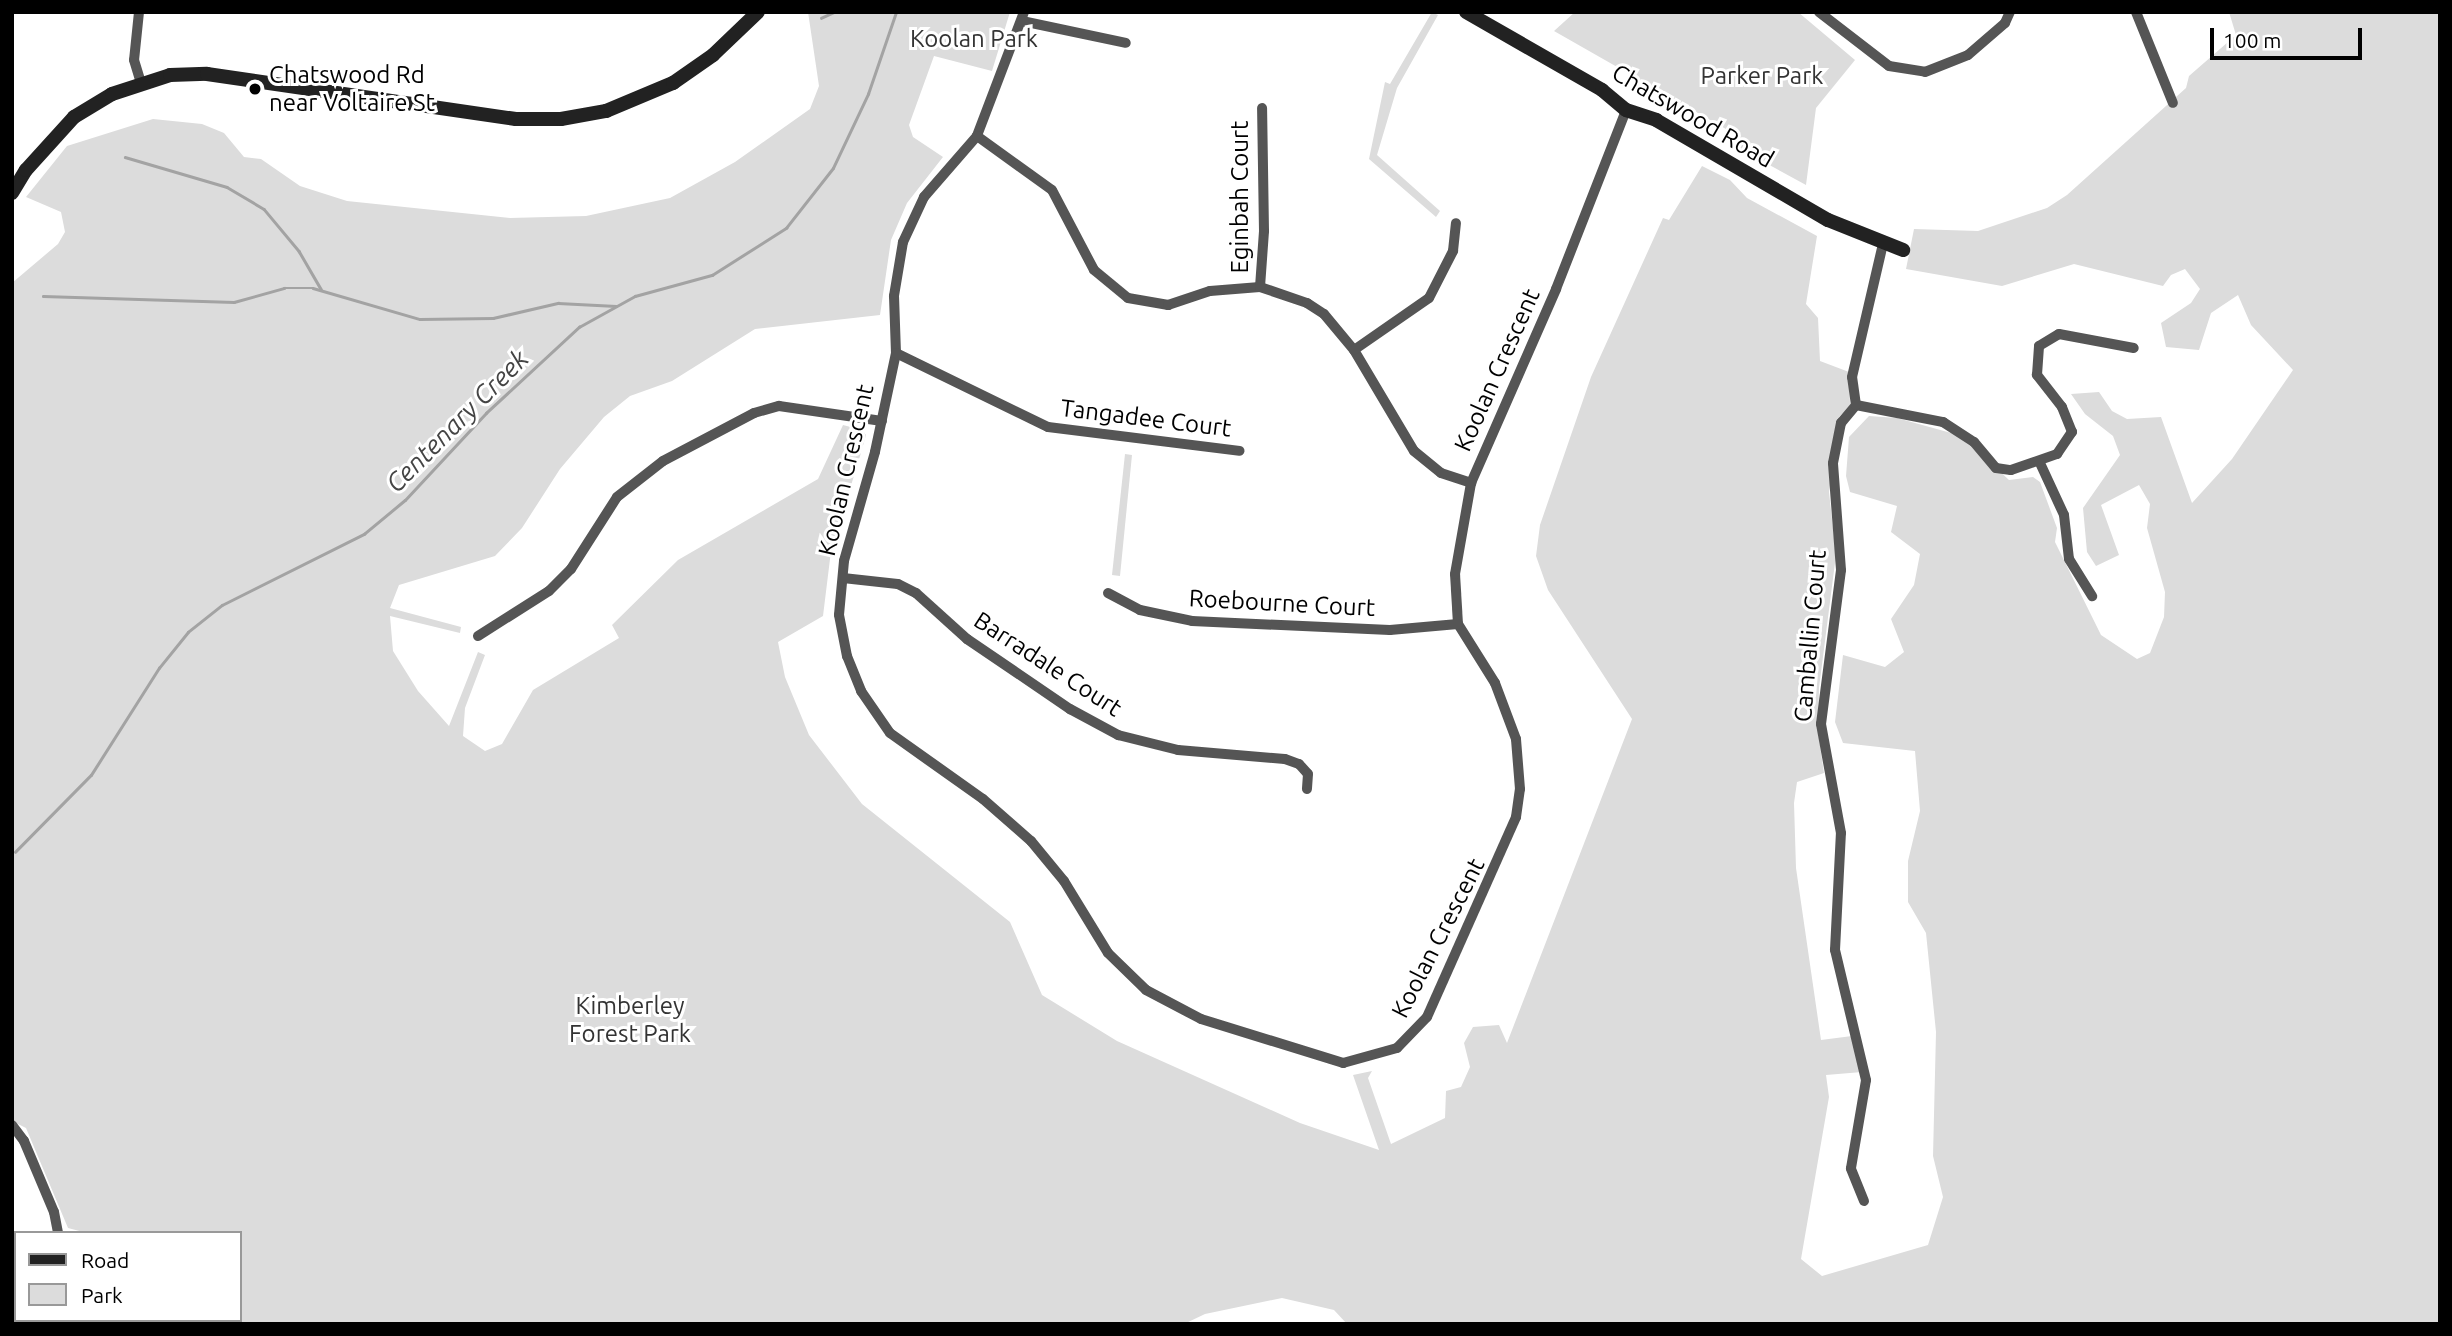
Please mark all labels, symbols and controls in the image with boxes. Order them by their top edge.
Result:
scale bar [2214,14,2366,58]
park label: Koolan Park [910,25,1038,53]
text: 100 m [2223,28,2281,52]
street label: Chatswood Road [1607,58,1779,174]
place label: Chatswood Rd near Voltaire St [269,61,435,117]
park label: Parker Park [1701,62,1823,90]
marker: Chatswood Rd near Voltaire St [247,81,263,97]
street label: Eginbah Court [1226,120,1254,274]
street label: Koolan Crescent [1448,284,1546,456]
water label: Centenary Creek [379,343,535,499]
street label: Koolan Crescent [812,381,880,559]
street label: Tangadee Court [1059,393,1233,443]
street label: Camballin Court [1788,549,1832,723]
street label: Roebourne Court [1188,584,1376,622]
street label: Barradale Court [969,606,1127,722]
street label: Koolan Crescent [1385,853,1491,1023]
park label: Kimberley Forest Park [569,992,691,1048]
legend [14,1231,242,1322]
text: Road [81,1248,129,1272]
text: Park [81,1283,123,1307]

